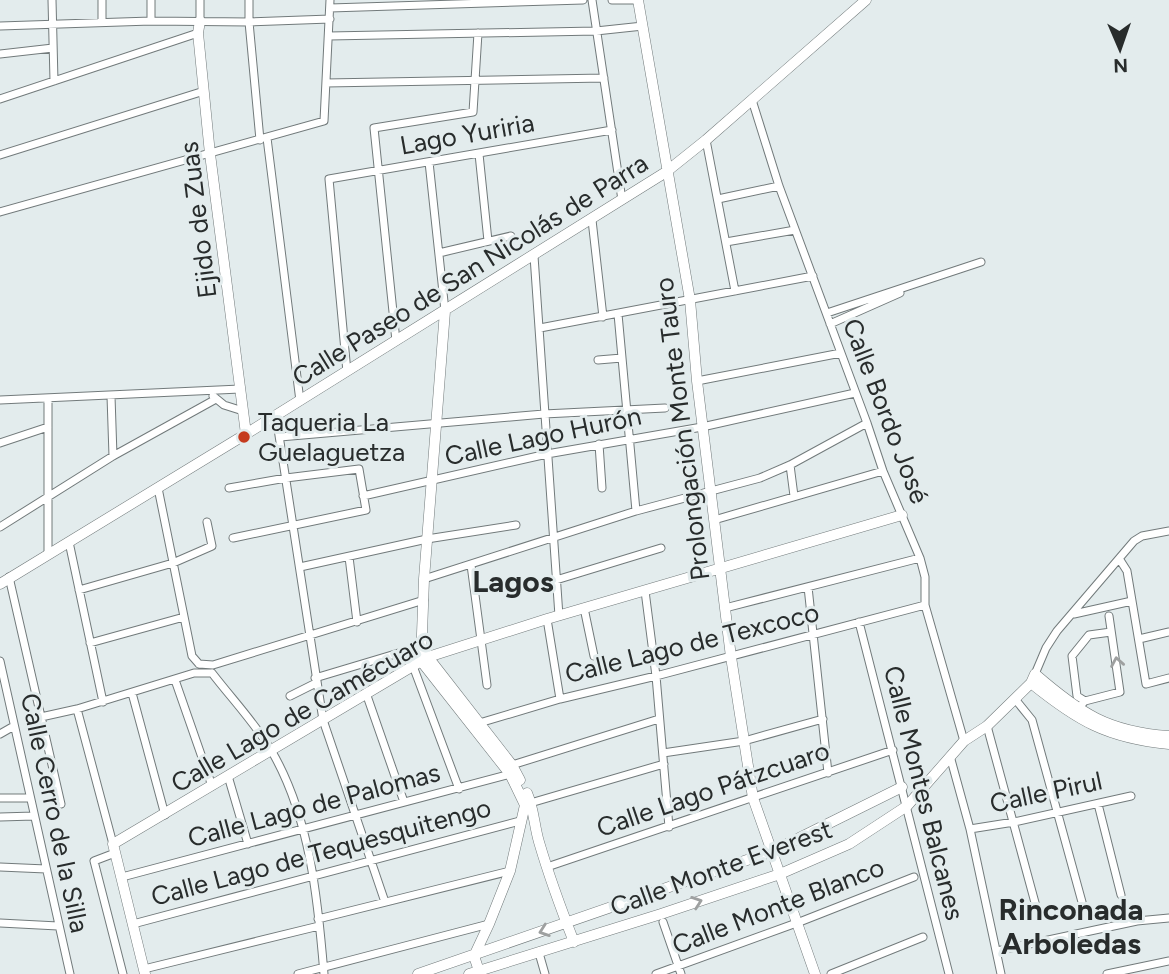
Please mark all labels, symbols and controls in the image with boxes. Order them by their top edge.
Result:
north arrow [1085,14,1155,84]
text: N [1113,54,1128,77]
street label: Lago Yuriria [397,106,537,162]
street label: Ejido de Zuas [173,140,223,300]
street label: Calle Paseo de San Nicolás de Parra [286,147,654,393]
street label: Prolongación Monte Tauro [648,276,716,582]
street label: Calle Bordo José [836,314,936,508]
street label: Calle Lago Hurón [442,400,644,472]
place label: Taqueria La Guelaguetza [258,406,405,468]
marker: Taqueria La Guelaguetza [236,429,252,445]
district label: Lagos [472,563,554,600]
street label: Calle Lago de Texcoco [562,596,822,690]
street label: Calle Lago de Camécuaro [165,623,439,799]
one-way arrow [1110,656,1125,668]
street label: Calle Montes Balcanes [877,662,971,924]
street label: Calle Cerro de la Silla [14,690,96,936]
street label: Calle Lago Pátzcuaro [592,734,834,844]
street label: Calle Lago de Palomas [184,756,444,854]
street label: Calle Pirul [987,764,1105,820]
street label: Calle Lago de Tequesquitengo [148,791,494,913]
street label: Calle Monte Everest [606,813,836,923]
street label: Calle Monte Blanco [667,851,889,961]
district label: Rinconada Arboledas [999,891,1143,962]
one-way arrow [691,896,703,910]
one-way arrow [539,923,551,937]

